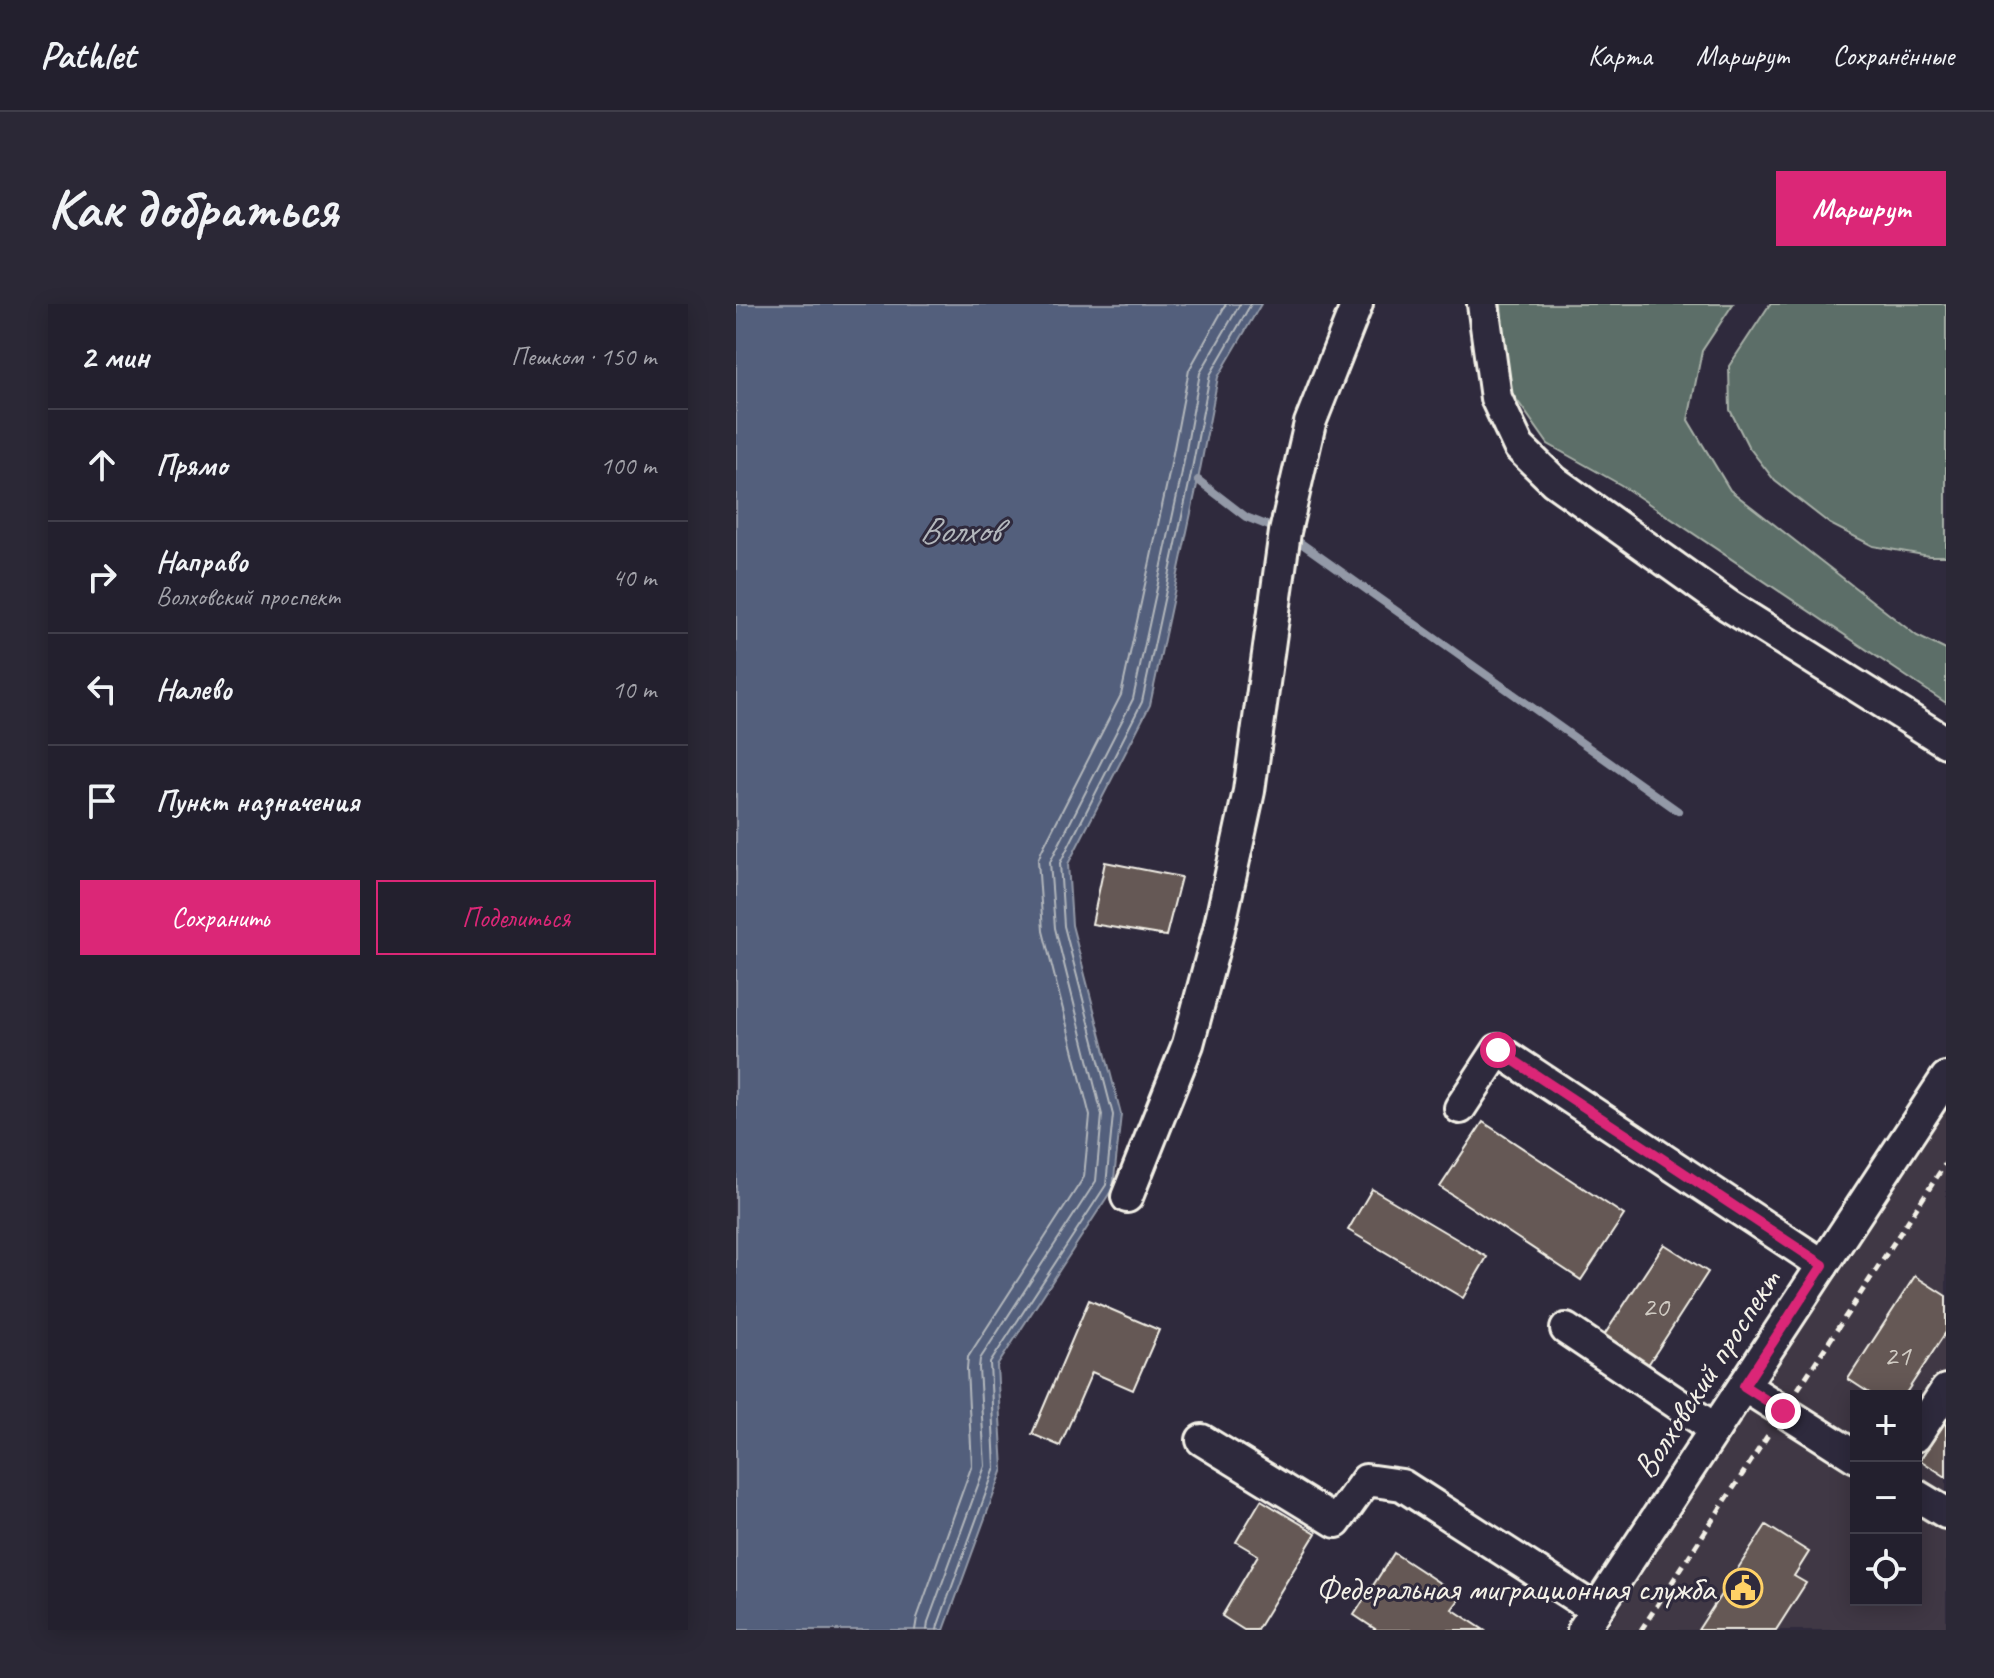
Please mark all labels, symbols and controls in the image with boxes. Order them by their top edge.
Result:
text: Pathlet [40,32,135,79]
text: Карта [1588,38,1652,73]
text: Маршрут [1696,38,1788,73]
text: Сохранённые [1832,38,1954,73]
button: Маршрут [1776,171,1946,246]
text: Как добраться [48,173,338,244]
text: 2 мин [80,335,149,378]
text: Пешком · 150 m [511,340,656,373]
icon: ahead [80,443,124,487]
text: Прямо [156,446,227,484]
text: 100 m [600,449,656,482]
water label: Волхов [919,507,1011,553]
text: Направо [156,542,248,580]
icon: right [80,555,124,599]
text: 40 m [612,561,656,594]
text: Волховский проспект [156,580,340,613]
icon: left [80,667,124,711]
text: Налево [156,670,232,708]
text: 10 m [612,673,656,706]
icon: arrive [80,779,124,823]
text: Пункт назначения [156,782,359,820]
button: Сохранить [80,880,360,955]
button: Поделиться [376,880,656,955]
route start [1480,1032,1516,1068]
street label: Волховский проспект [1623,1260,1791,1486]
house number: 20 [1642,1287,1671,1325]
house number: 21 [1884,1336,1912,1374]
map controls [1850,1390,1922,1606]
button: + [1850,1390,1922,1462]
route end [1765,1393,1801,1429]
button: − [1850,1462,1922,1534]
button: locate [1850,1534,1922,1606]
place label: Федеральная миграционная служба [1316,1567,1717,1610]
public building icon: Федеральная миграционная служба [1722,1567,1764,1609]

